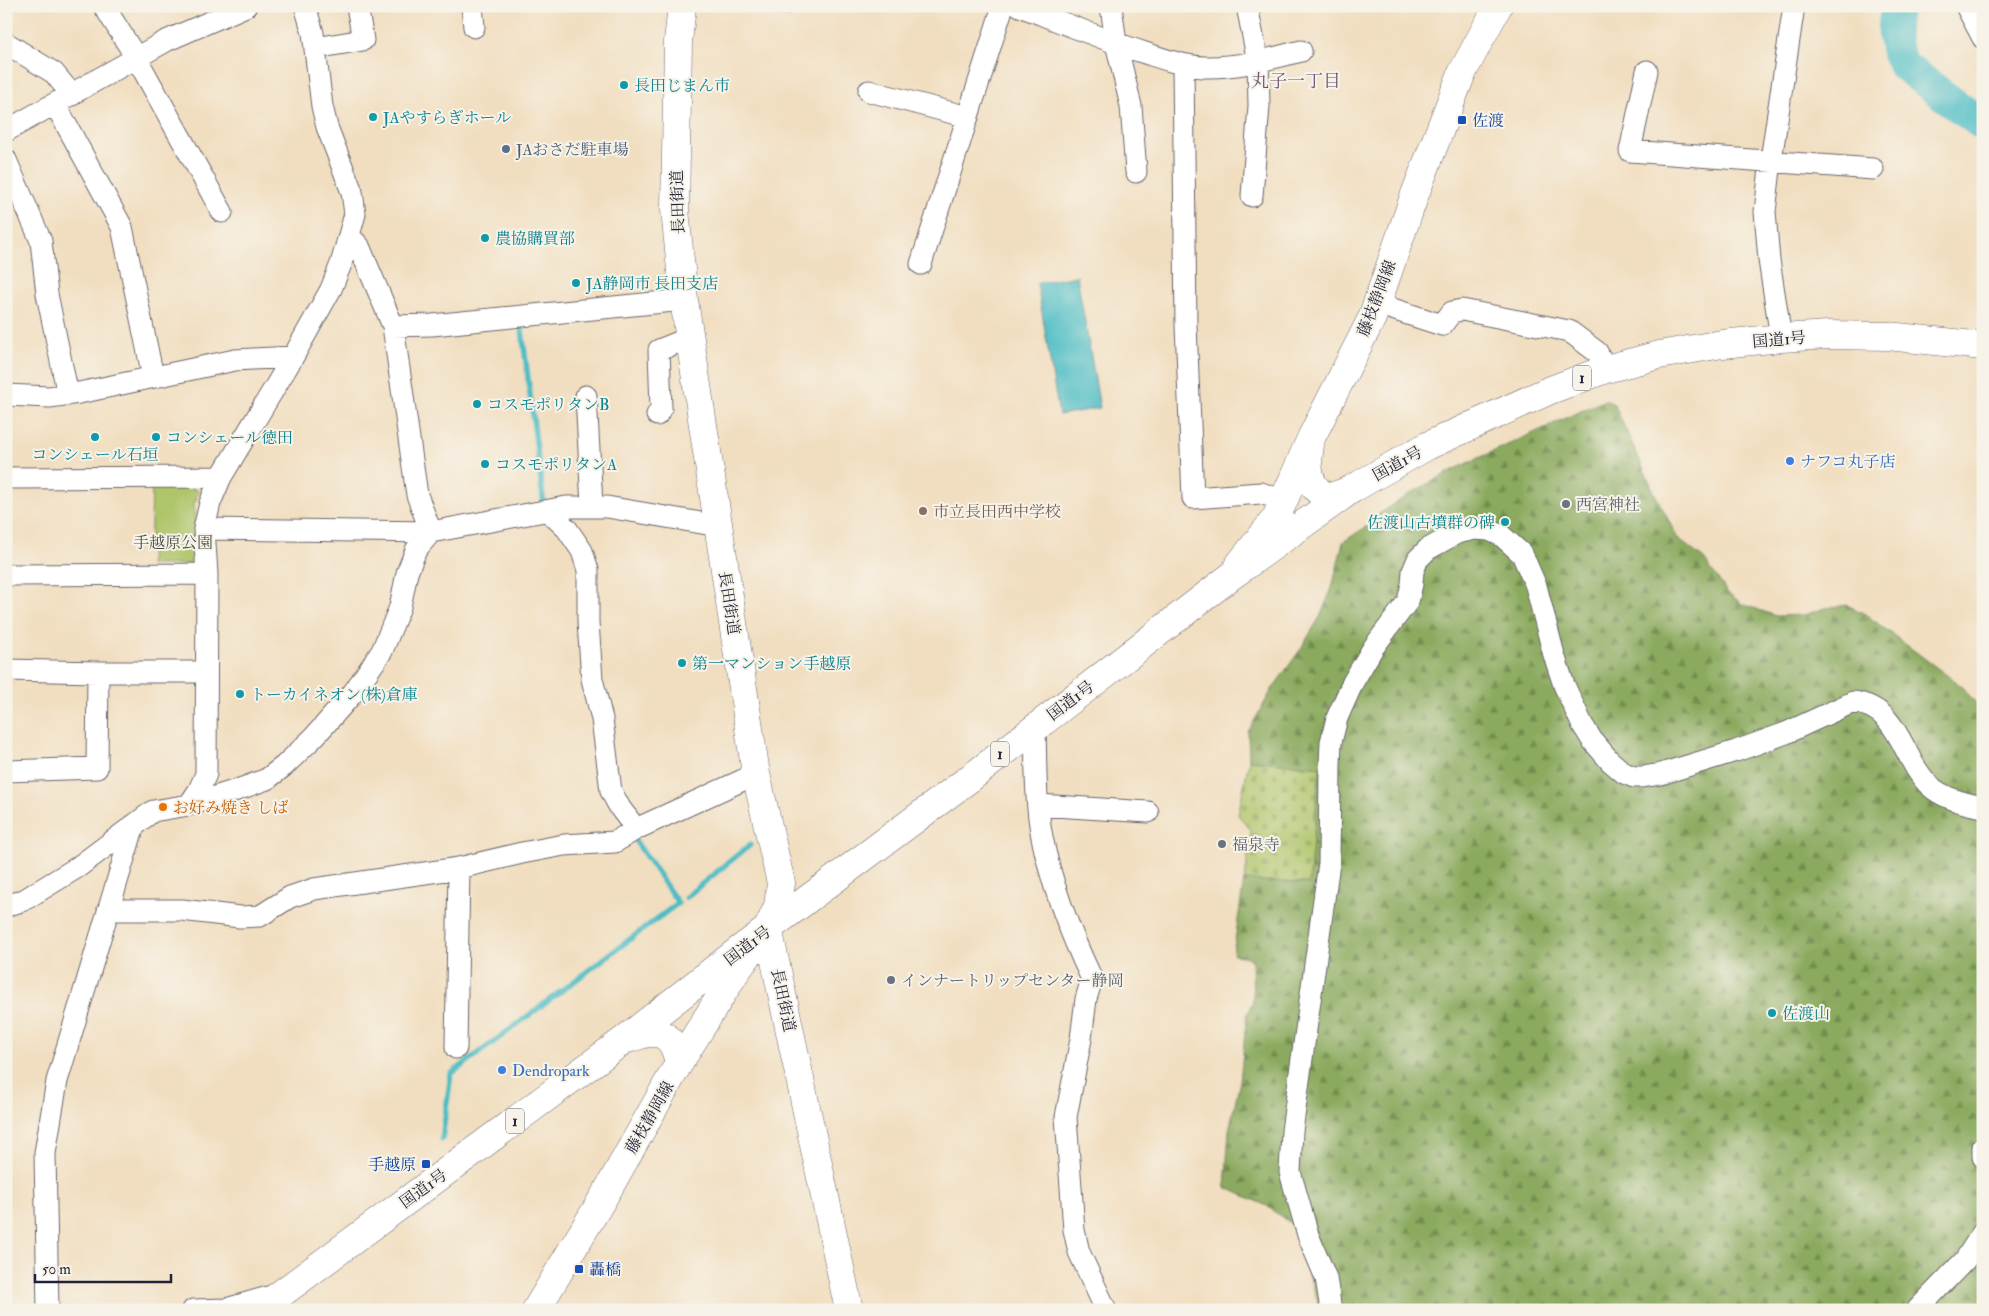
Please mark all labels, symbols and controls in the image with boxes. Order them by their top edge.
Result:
district label: 丸子一丁目 [1251,70,1341,93]
place label: 長田じまん市 [634,76,730,96]
marker: 長田じまん市 [618,79,630,91]
place label: JAやすらぎホール [382,108,511,129]
marker: JAやすらぎホール [367,111,379,123]
place label: 佐渡 [1472,111,1504,131]
marker: 佐渡 [1456,114,1468,126]
place label: JAおさだ駐車場 [515,140,629,161]
marker: JAおさだ駐車場 [500,143,512,155]
street label: 長田街道 [667,170,689,234]
place label: 農協購買部 [495,229,575,249]
marker: 農協購買部 [479,232,491,244]
street label: 藤枝静岡線 [1353,257,1401,339]
place label: JA静岡市 長田支店 [585,274,718,295]
marker: JA静岡市 長田支店 [570,277,582,289]
street label: 国道1号 [1751,328,1807,352]
road number: 1 [1573,366,1591,390]
place label: コスモポリタンB [487,395,610,415]
marker: コスモポリタンB [471,398,483,410]
place label: コンシェール徳田 [166,428,293,448]
marker: コンシェール石垣 [89,431,101,443]
marker: コンシェール徳田 [150,431,162,443]
street label: 国道1号 [1369,442,1426,486]
place label: コンシェール石垣 [32,445,158,465]
place label: ナフコ丸子店 [1800,452,1895,472]
place label: コスモポリタンA [495,455,617,475]
marker: ナフコ丸子店 [1784,455,1796,467]
marker: コスモポリタンA [479,458,491,470]
place label: 西宮神社 [1576,495,1640,515]
marker: 西宮神社 [1560,498,1572,510]
place label: 市立長田西中学校 [933,502,1061,522]
marker: 市立長田西中学校 [917,505,929,517]
place label: 佐渡山古墳群の碑 [1367,513,1495,533]
marker: 佐渡山古墳群の碑 [1499,516,1511,528]
park label: 手越原公園 [133,533,213,553]
street label: 長田街道 [714,570,744,636]
place label: 第一マンション手越原 [692,654,851,674]
marker: 第一マンション手越原 [676,657,688,669]
street label: 国道1号 [1043,677,1098,725]
place label: トーカイネオン(株)倉庫 [250,685,418,705]
marker: トーカイネオン(株)倉庫 [234,688,246,700]
road number: 1 [991,742,1009,766]
place label: お好み焼き しば [173,798,288,818]
marker: お好み焼き しば [157,801,169,813]
place label: 福泉寺 [1232,835,1280,855]
marker: 福泉寺 [1216,838,1228,850]
street label: 国道1号 [720,922,775,970]
street label: 長田街道 [767,967,799,1034]
place label: インナートリップセンター静岡 [901,971,1124,991]
marker: インナートリップセンター静岡 [885,974,897,986]
place label: 佐渡山 [1782,1004,1830,1024]
marker: 佐渡山 [1766,1007,1778,1019]
place label: Dendropark [512,1061,590,1082]
marker: Dendropark [496,1064,508,1076]
street label: 藤枝静岡線 [621,1078,679,1157]
road number: 1 [506,1108,524,1134]
place label: 手越原 [368,1155,416,1175]
marker: 手越原 [420,1158,432,1170]
street label: 国道1号 [396,1165,451,1213]
scale bar [35,1251,171,1283]
text: 50 m [42,1260,71,1279]
place label: 轟橋 [589,1260,621,1280]
marker: 轟橋 [573,1263,585,1275]

